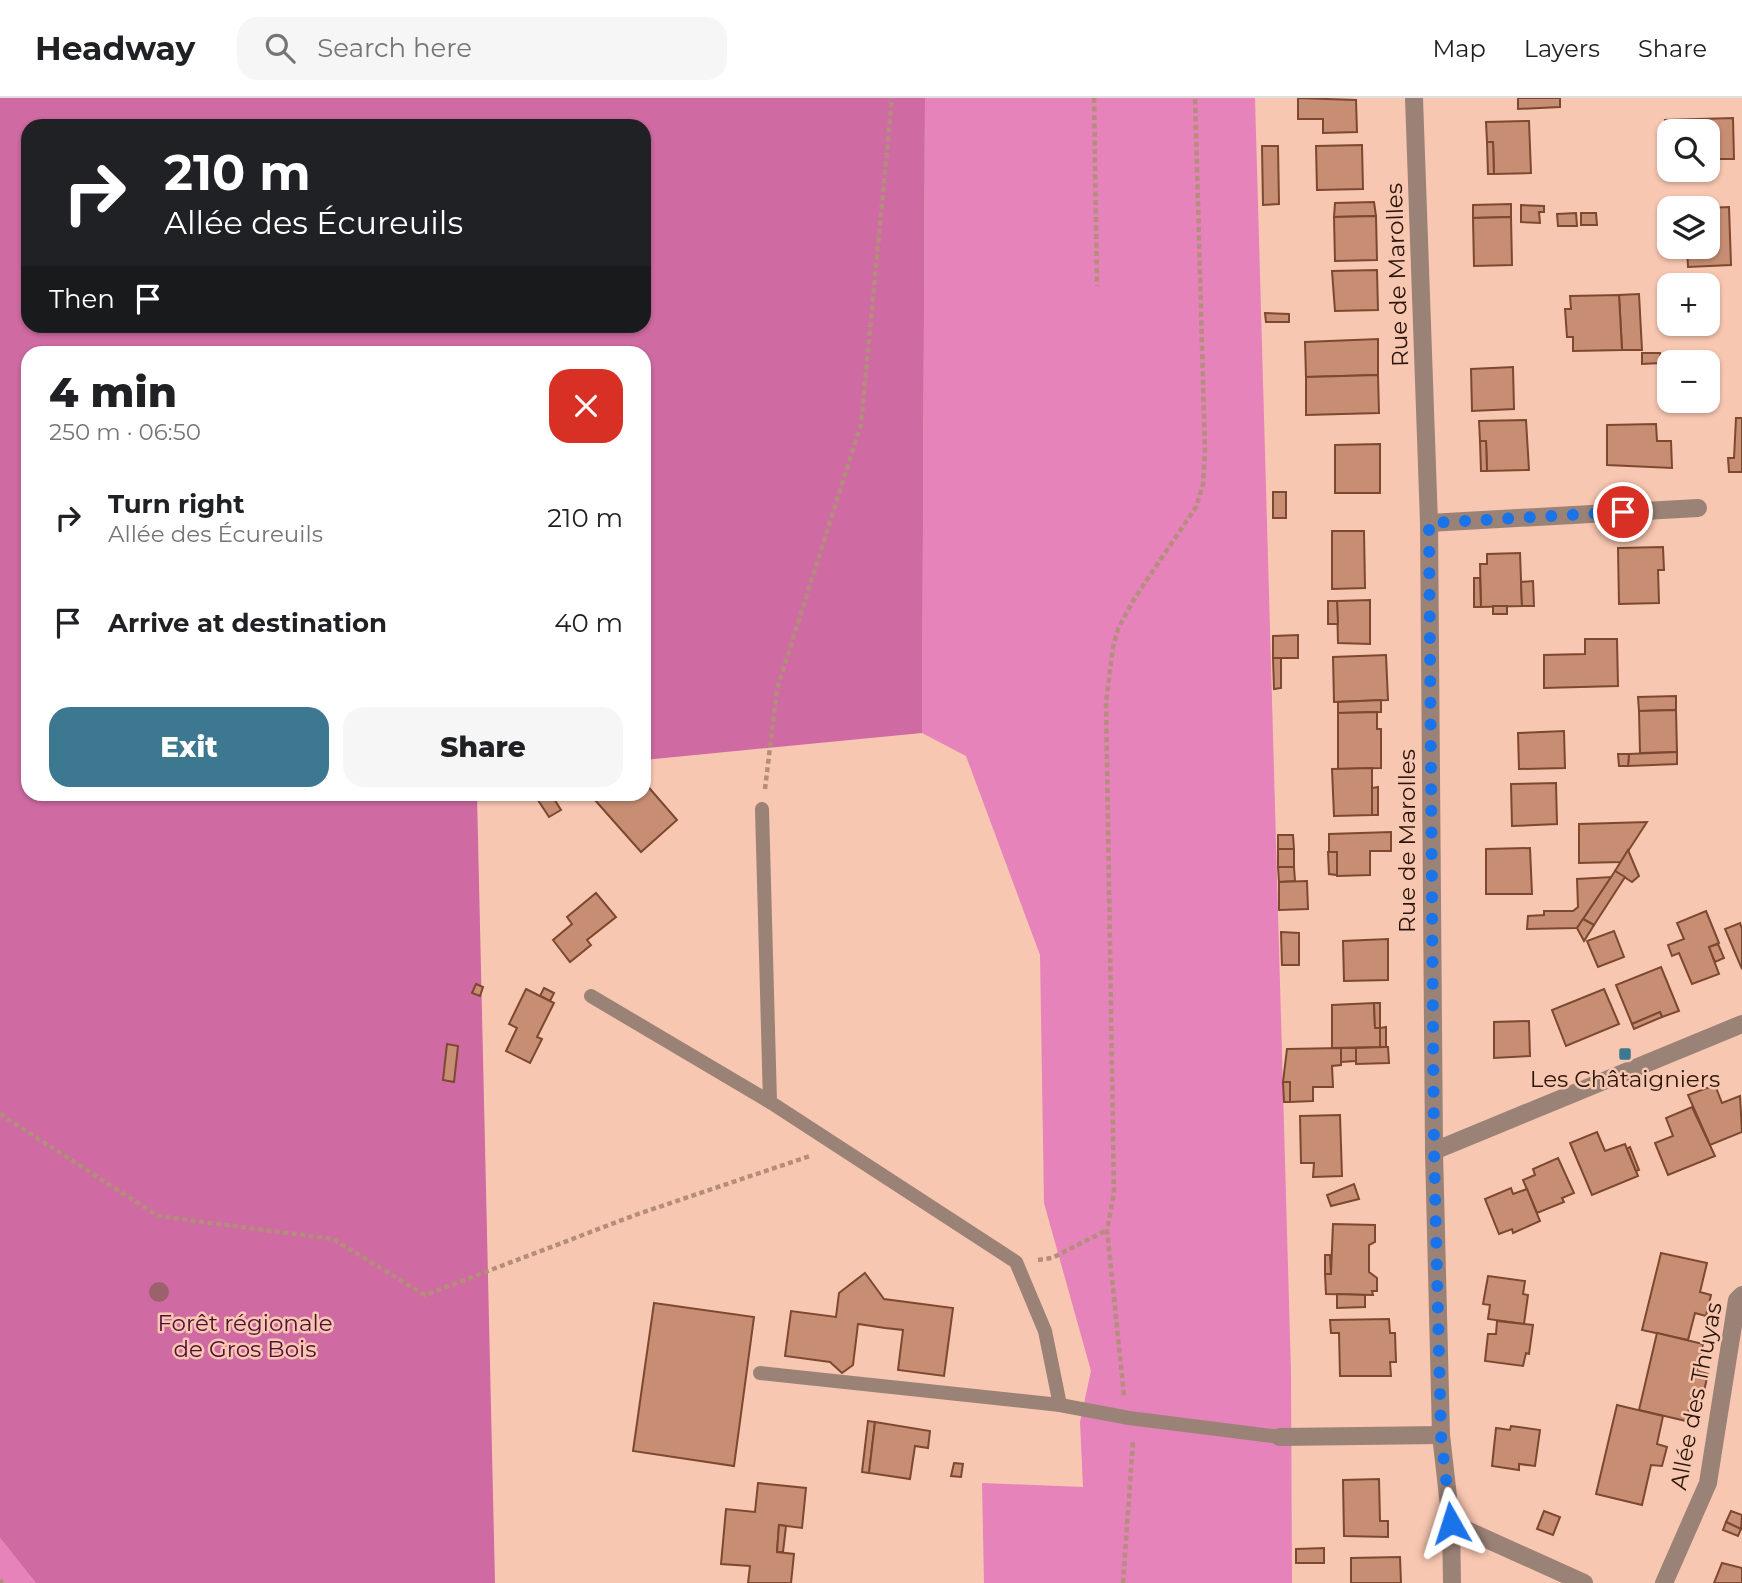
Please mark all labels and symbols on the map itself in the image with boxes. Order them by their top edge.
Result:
street label: Rue de Marolles [1380,183,1414,367]
pin [1593,482,1653,542]
street label: Rue de Marolles [1393,749,1421,933]
marker: Les Châtaigniers [1617,1046,1633,1062]
place label: Les Châtaigniers [1530,1065,1720,1093]
street label: Allée des Thuyas [1664,1300,1728,1492]
park label: Forêt régionale de Gros Bois [157,1309,333,1363]
position arrow [1414,1486,1488,1560]

